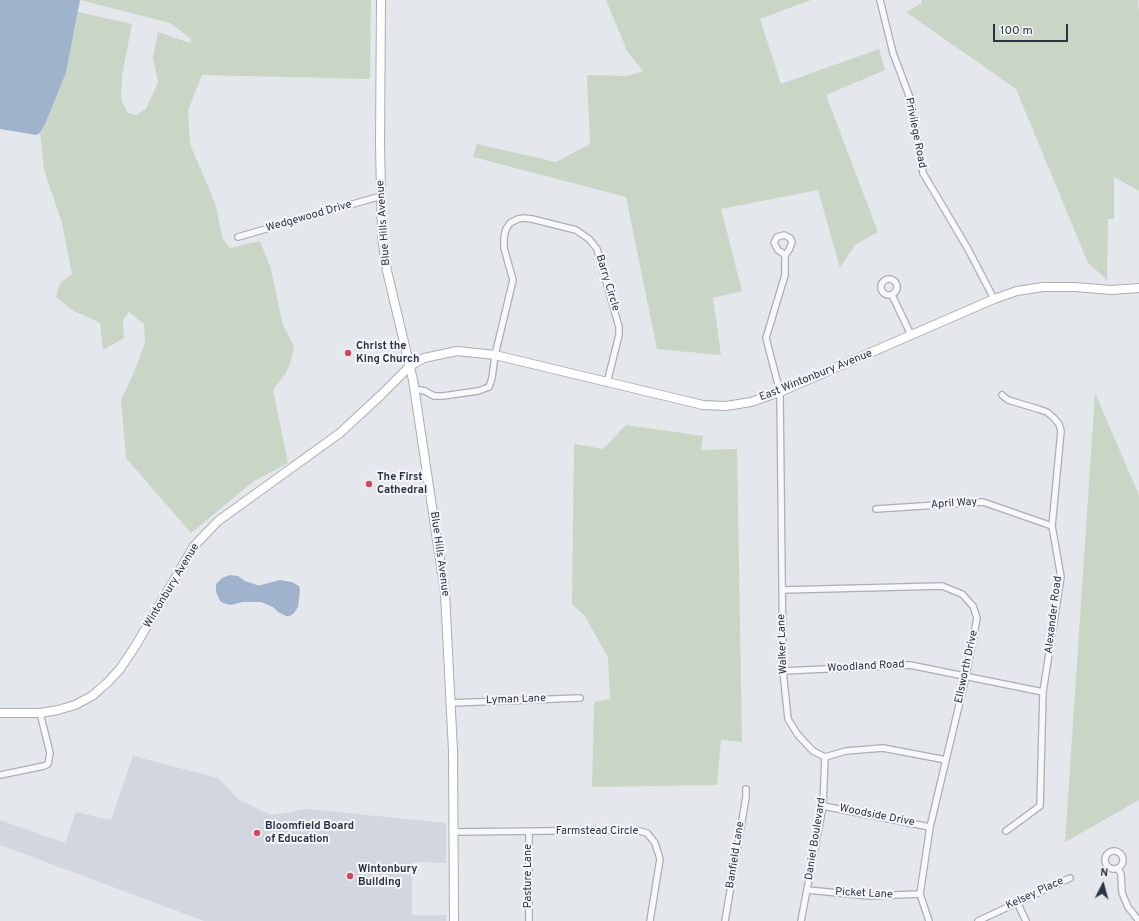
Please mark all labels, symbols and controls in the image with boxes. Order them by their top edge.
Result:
scale bar [995,16,1070,42]
text: 100 m [1000,23,1033,39]
street label: Privilege Road [902,97,928,169]
street label: Blue Hills Avenue [374,180,394,266]
street label: Wedgewood Drive [265,198,353,236]
street label: Barry Circle [592,253,622,313]
place label: Christ the King Church [356,340,419,366]
street label: East Wintonbury Avenue [758,347,874,405]
marker: Christ the King Church [343,348,353,358]
place label: The First Cathedral [377,471,427,497]
marker: The First Cathedral [364,479,374,489]
street label: April Way [930,496,978,512]
street label: Blue Hills Avenue [427,511,451,597]
street label: Wintonbury Avenue [142,541,202,631]
street label: Alexander Road [1043,575,1065,655]
street label: Walker Lane [775,614,791,674]
street label: Ellsworth Drive [953,629,981,705]
street label: Woodland Road [827,658,905,676]
street label: Lyman Lane [486,692,546,708]
street label: Daniel Boulevard [803,797,829,881]
street label: Woodside Drive [838,802,916,830]
place label: Bloomfield Board of Education [265,820,354,846]
street label: Banfield Lane [724,820,748,890]
street label: Farmstead Circle [556,825,638,839]
marker: Bloomfield Board of Education [252,828,262,838]
street label: Pasture Lane [522,844,536,908]
place label: Wintonbury Building [358,863,417,889]
north arrow [1083,865,1123,905]
text: N [1100,866,1109,880]
marker: Wintonbury Building [345,871,355,881]
street label: Kelsey Place [1004,875,1066,913]
street label: Picket Lane [835,886,893,902]

